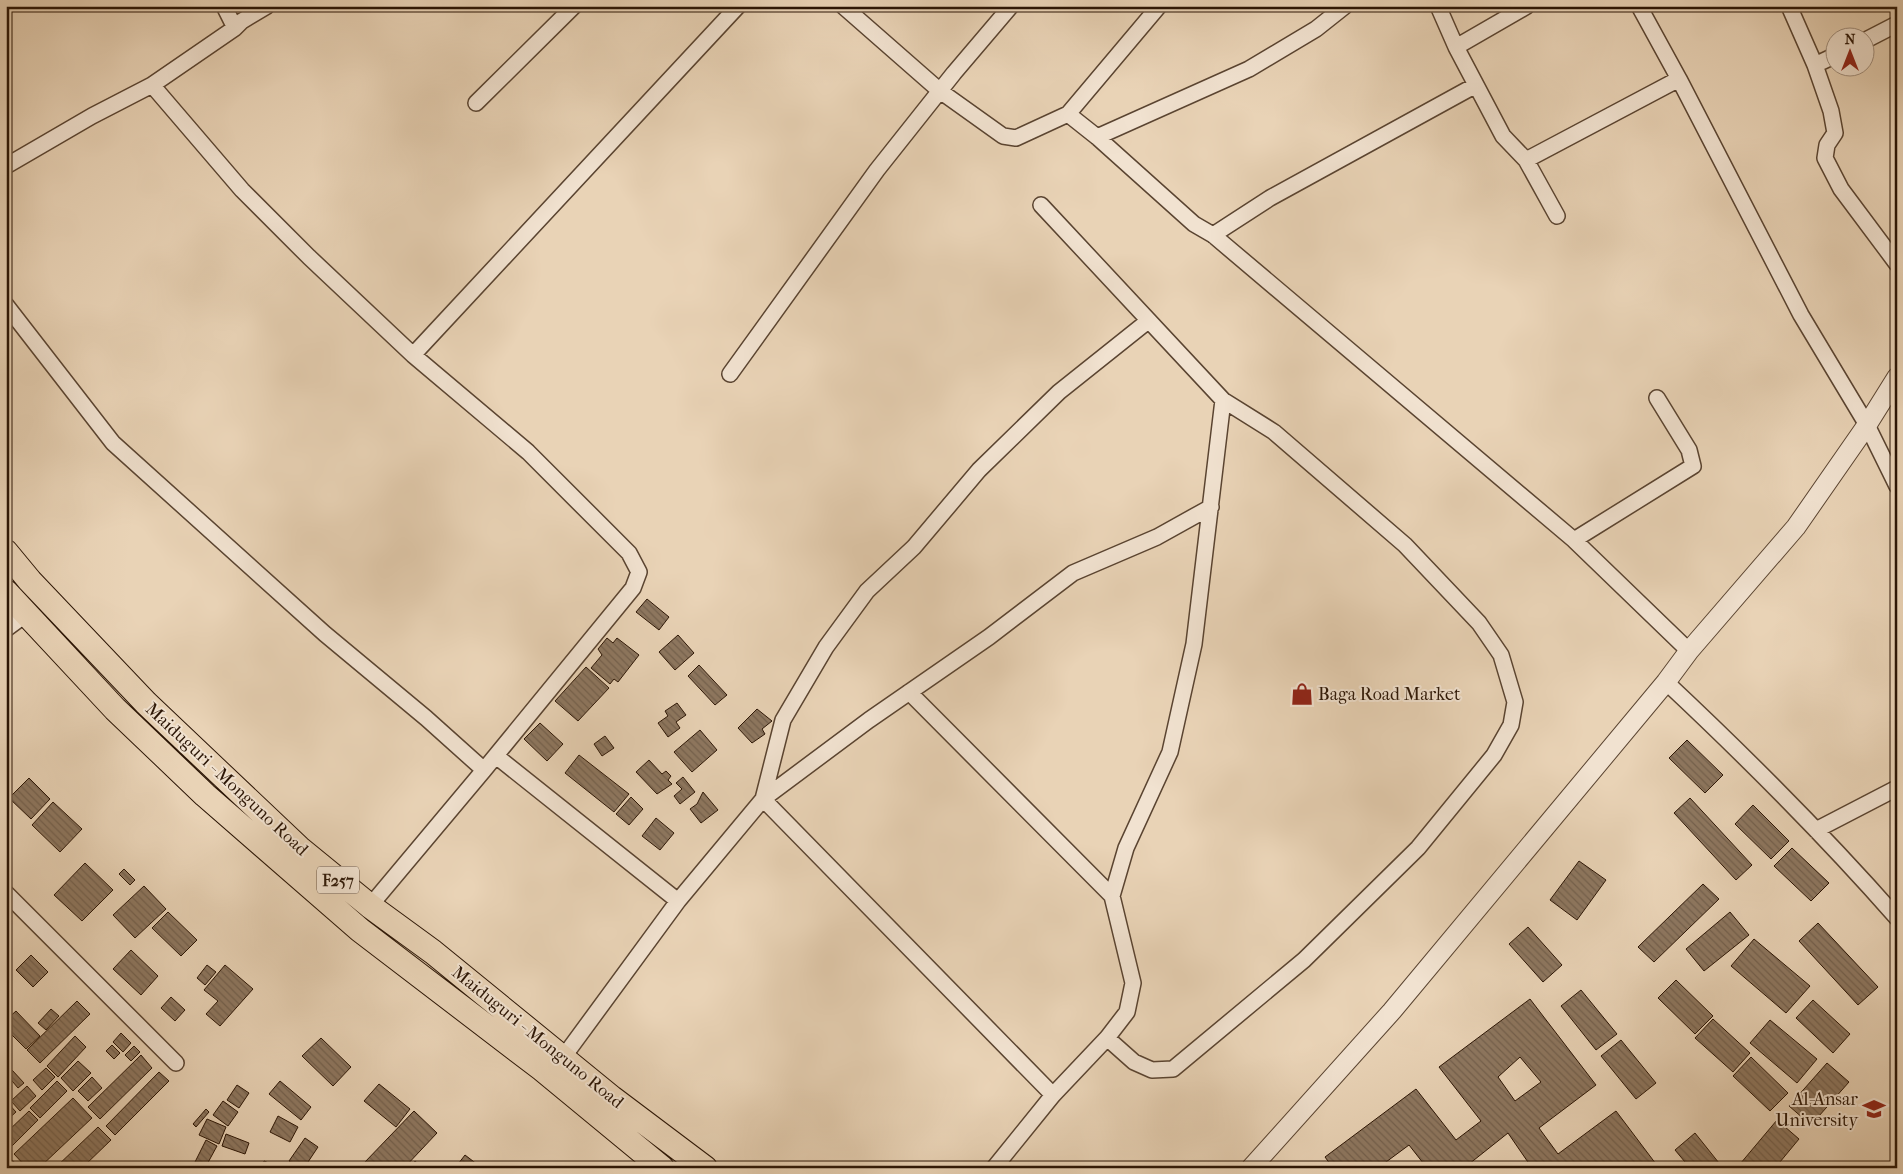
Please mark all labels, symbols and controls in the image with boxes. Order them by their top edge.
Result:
north arrow [1826,28,1876,78]
text: N [1845,31,1856,48]
shop icon: Baga Road Market [1289,681,1315,707]
place label: Baga Road Market [1318,684,1461,705]
street label: Maiduguri - Monguno Road [141,698,312,860]
road number: F257 [317,866,359,894]
street label: Maiduguri - Monguno Road [448,962,628,1113]
place label: Al-Ansar University [1775,1089,1859,1131]
school or university icon: Al-Ansar University [1861,1096,1887,1122]

